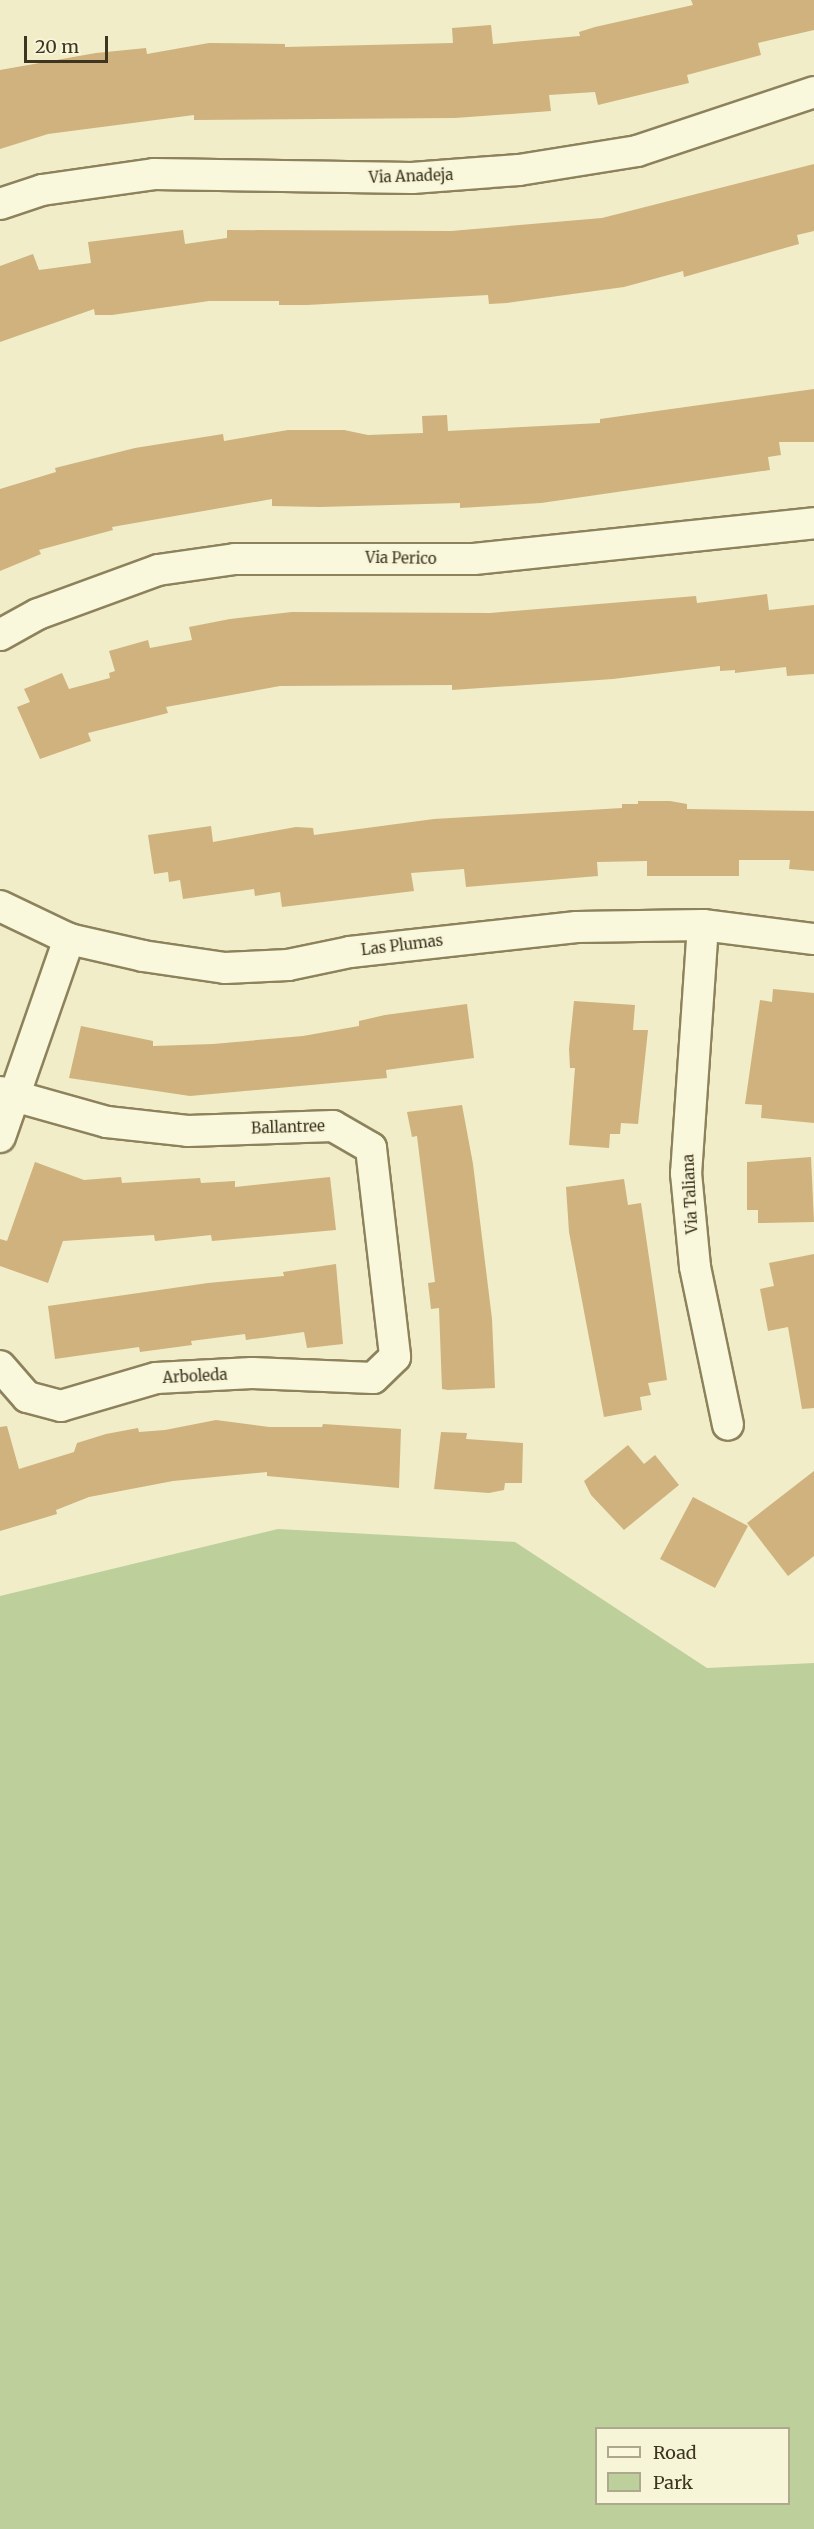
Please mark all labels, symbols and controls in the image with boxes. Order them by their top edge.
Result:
scale bar [27,24,111,62]
text: 20 m [35,35,79,58]
street label: Via Anadeja [368,166,454,186]
street label: Via Perico [365,548,437,568]
street label: Las Plumas [360,931,444,959]
street label: Ballantree [251,1117,325,1137]
street label: Via Taliana [679,1154,701,1234]
street label: Arboleda [162,1365,228,1387]
legend [595,2427,790,2505]
text: Road [653,2441,697,2464]
text: Park [653,2471,693,2494]

